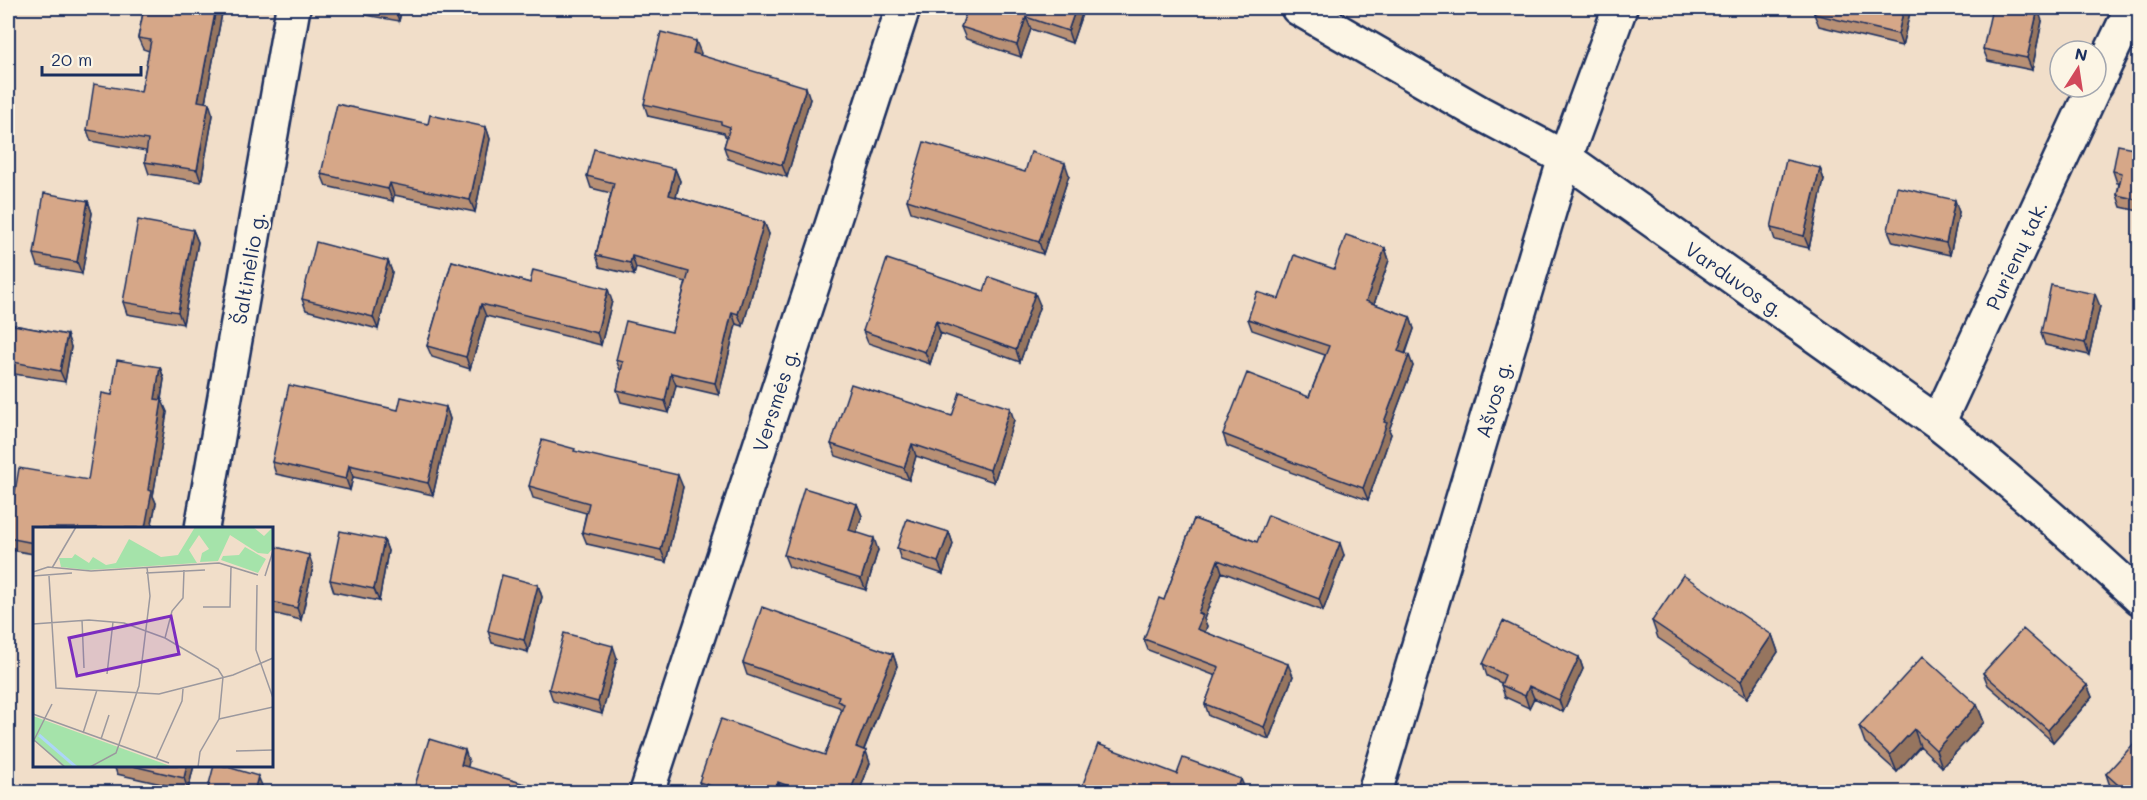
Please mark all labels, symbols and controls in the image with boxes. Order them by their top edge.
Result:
scale bar [42,39,141,77]
north arrow [2048,39,2108,99]
text: N [2073,42,2089,65]
text: 20 m [51,47,92,71]
street label: Purienų tak. [1979,196,2053,314]
street label: Šaltinėlio g. [225,210,271,326]
street label: Varduvos g. [1680,235,1790,323]
street label: Versmės g. [746,345,804,455]
street label: Ašvos g. [1469,357,1517,441]
inset map [33,527,273,767]

